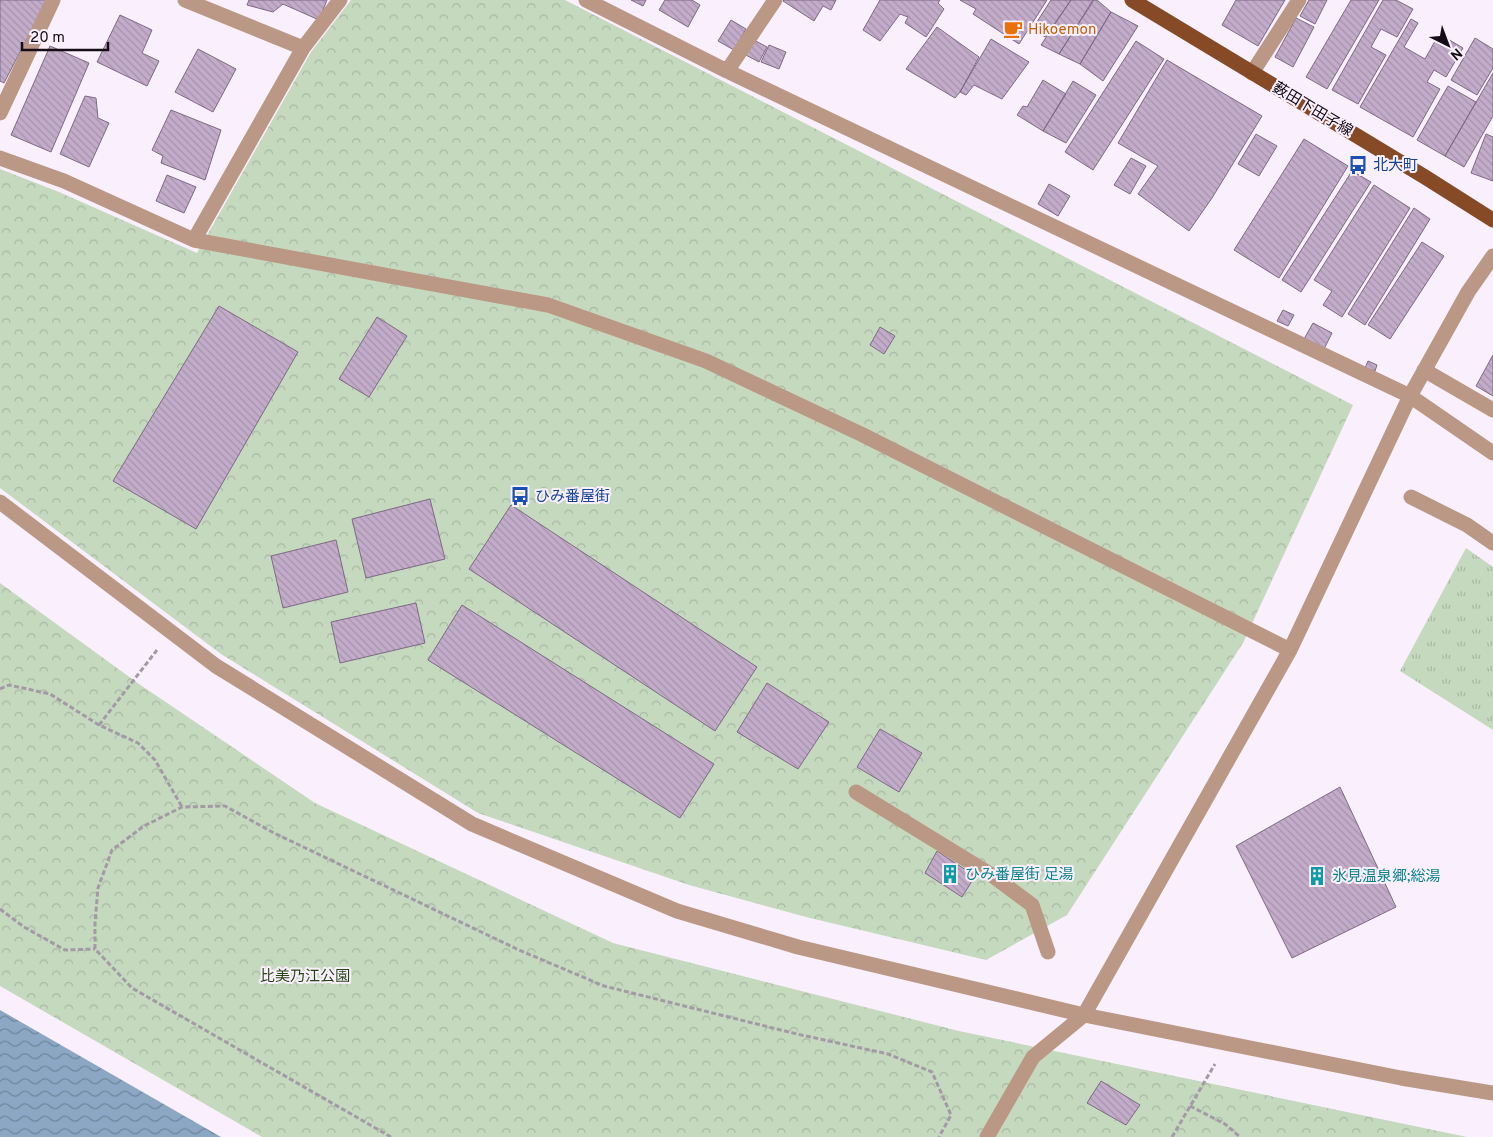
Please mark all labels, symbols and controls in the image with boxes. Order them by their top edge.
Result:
cafe icon: Hikoemon [1002,18,1024,40]
scale bar [22,20,109,52]
north arrow [1423,20,1473,70]
place label: Hikoemon [1028,21,1096,40]
text: 20 m [30,29,65,48]
text: N [1446,44,1465,63]
street label: 薮田下田子線 [1269,79,1356,142]
bus stop icon: 北大町 [1347,154,1369,176]
place label: 北大町 [1373,156,1418,176]
bus stop icon: ひみ番屋街 [509,485,531,507]
place label: ひみ番屋街 [535,488,610,507]
building icon: ひみ番屋街 足湯 [939,863,961,885]
building icon: 氷見温泉郷;総湯 [1306,865,1328,887]
place label: ひみ番屋街 足湯 [965,866,1074,885]
place label: 氷見温泉郷;総湯 [1332,868,1440,887]
park label: 比美乃江公園 [260,968,350,987]

